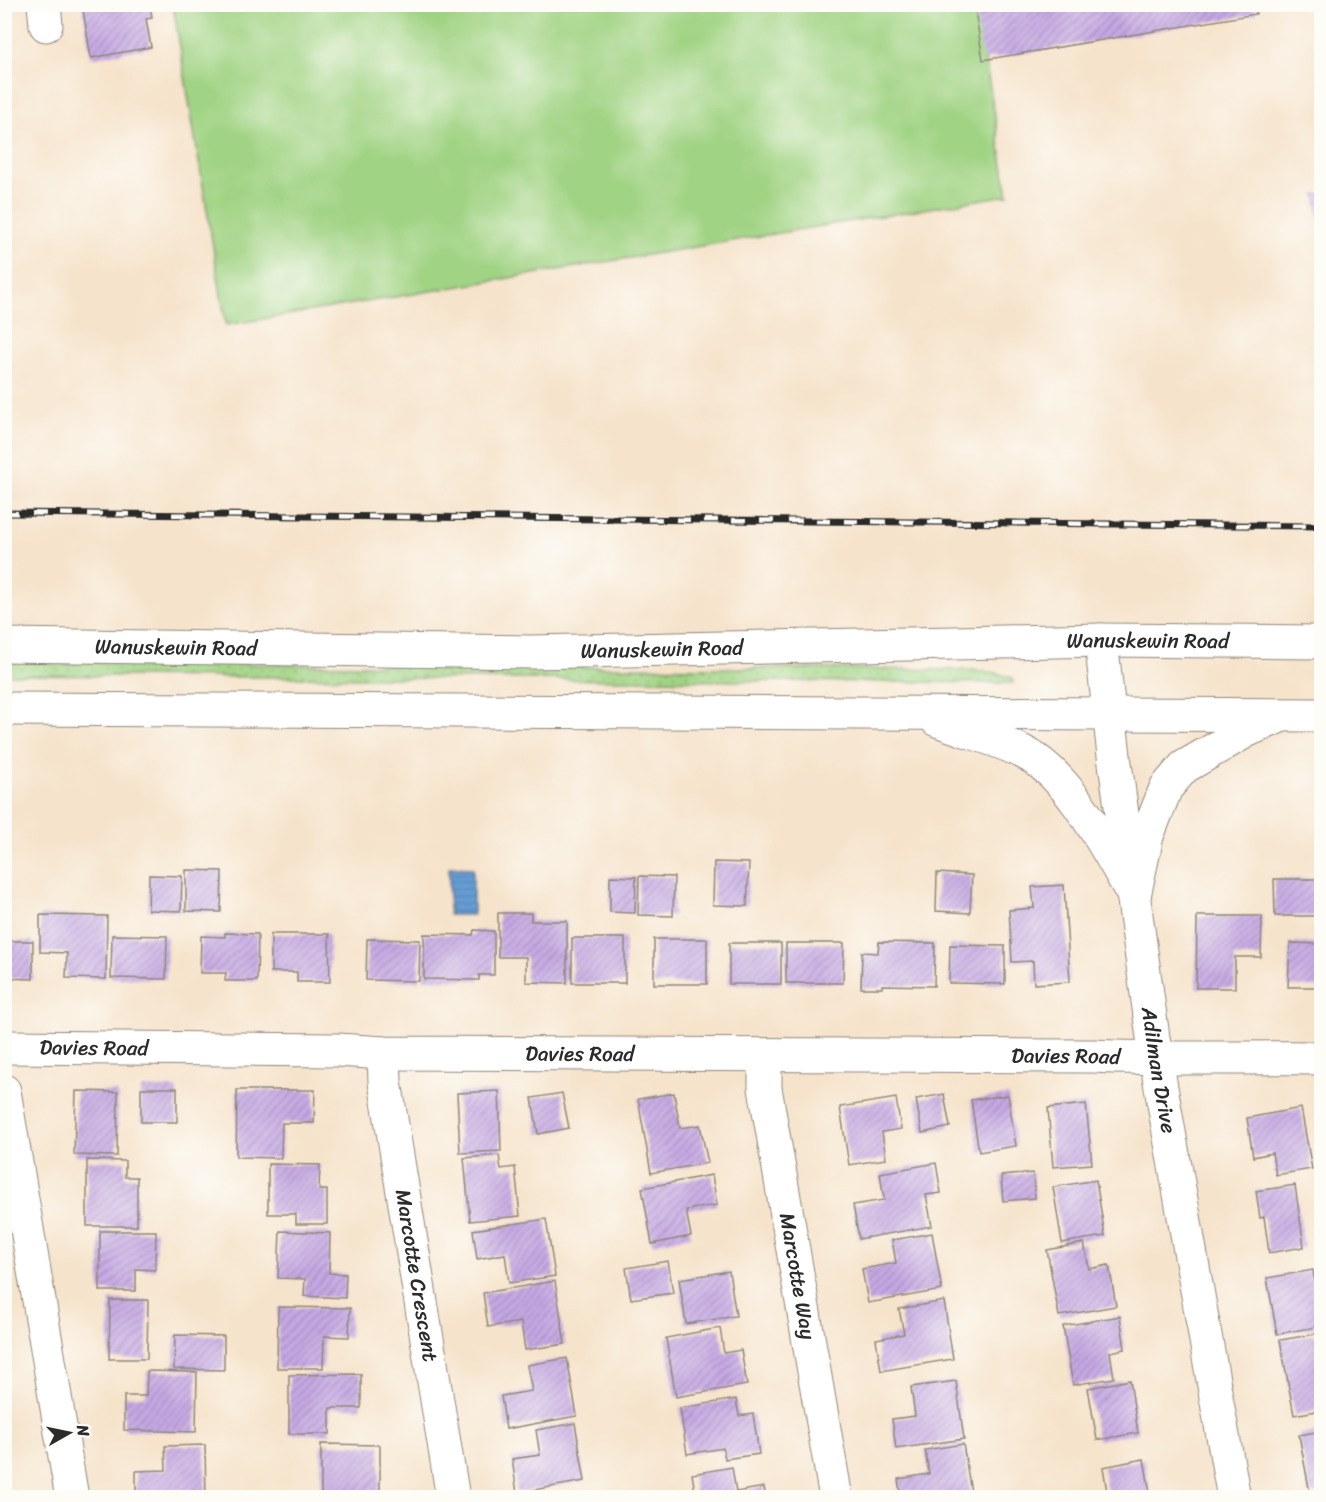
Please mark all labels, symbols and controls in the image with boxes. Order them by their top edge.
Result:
street label: Wanuskewin Road [1066,621,1231,660]
street label: Wanuskewin Road [95,627,259,667]
street label: Wanuskewin Road [580,628,745,670]
street label: Adilman Drive [1130,1003,1188,1137]
street label: Davies Road [39,1028,151,1067]
street label: Davies Road [525,1035,636,1073]
street label: Davies Road [1011,1037,1123,1076]
street label: Marcotte Crescent [384,1186,449,1365]
street label: Marcotte Way [768,1210,827,1343]
north arrow [39,1403,99,1463]
text: N [68,1422,99,1439]

